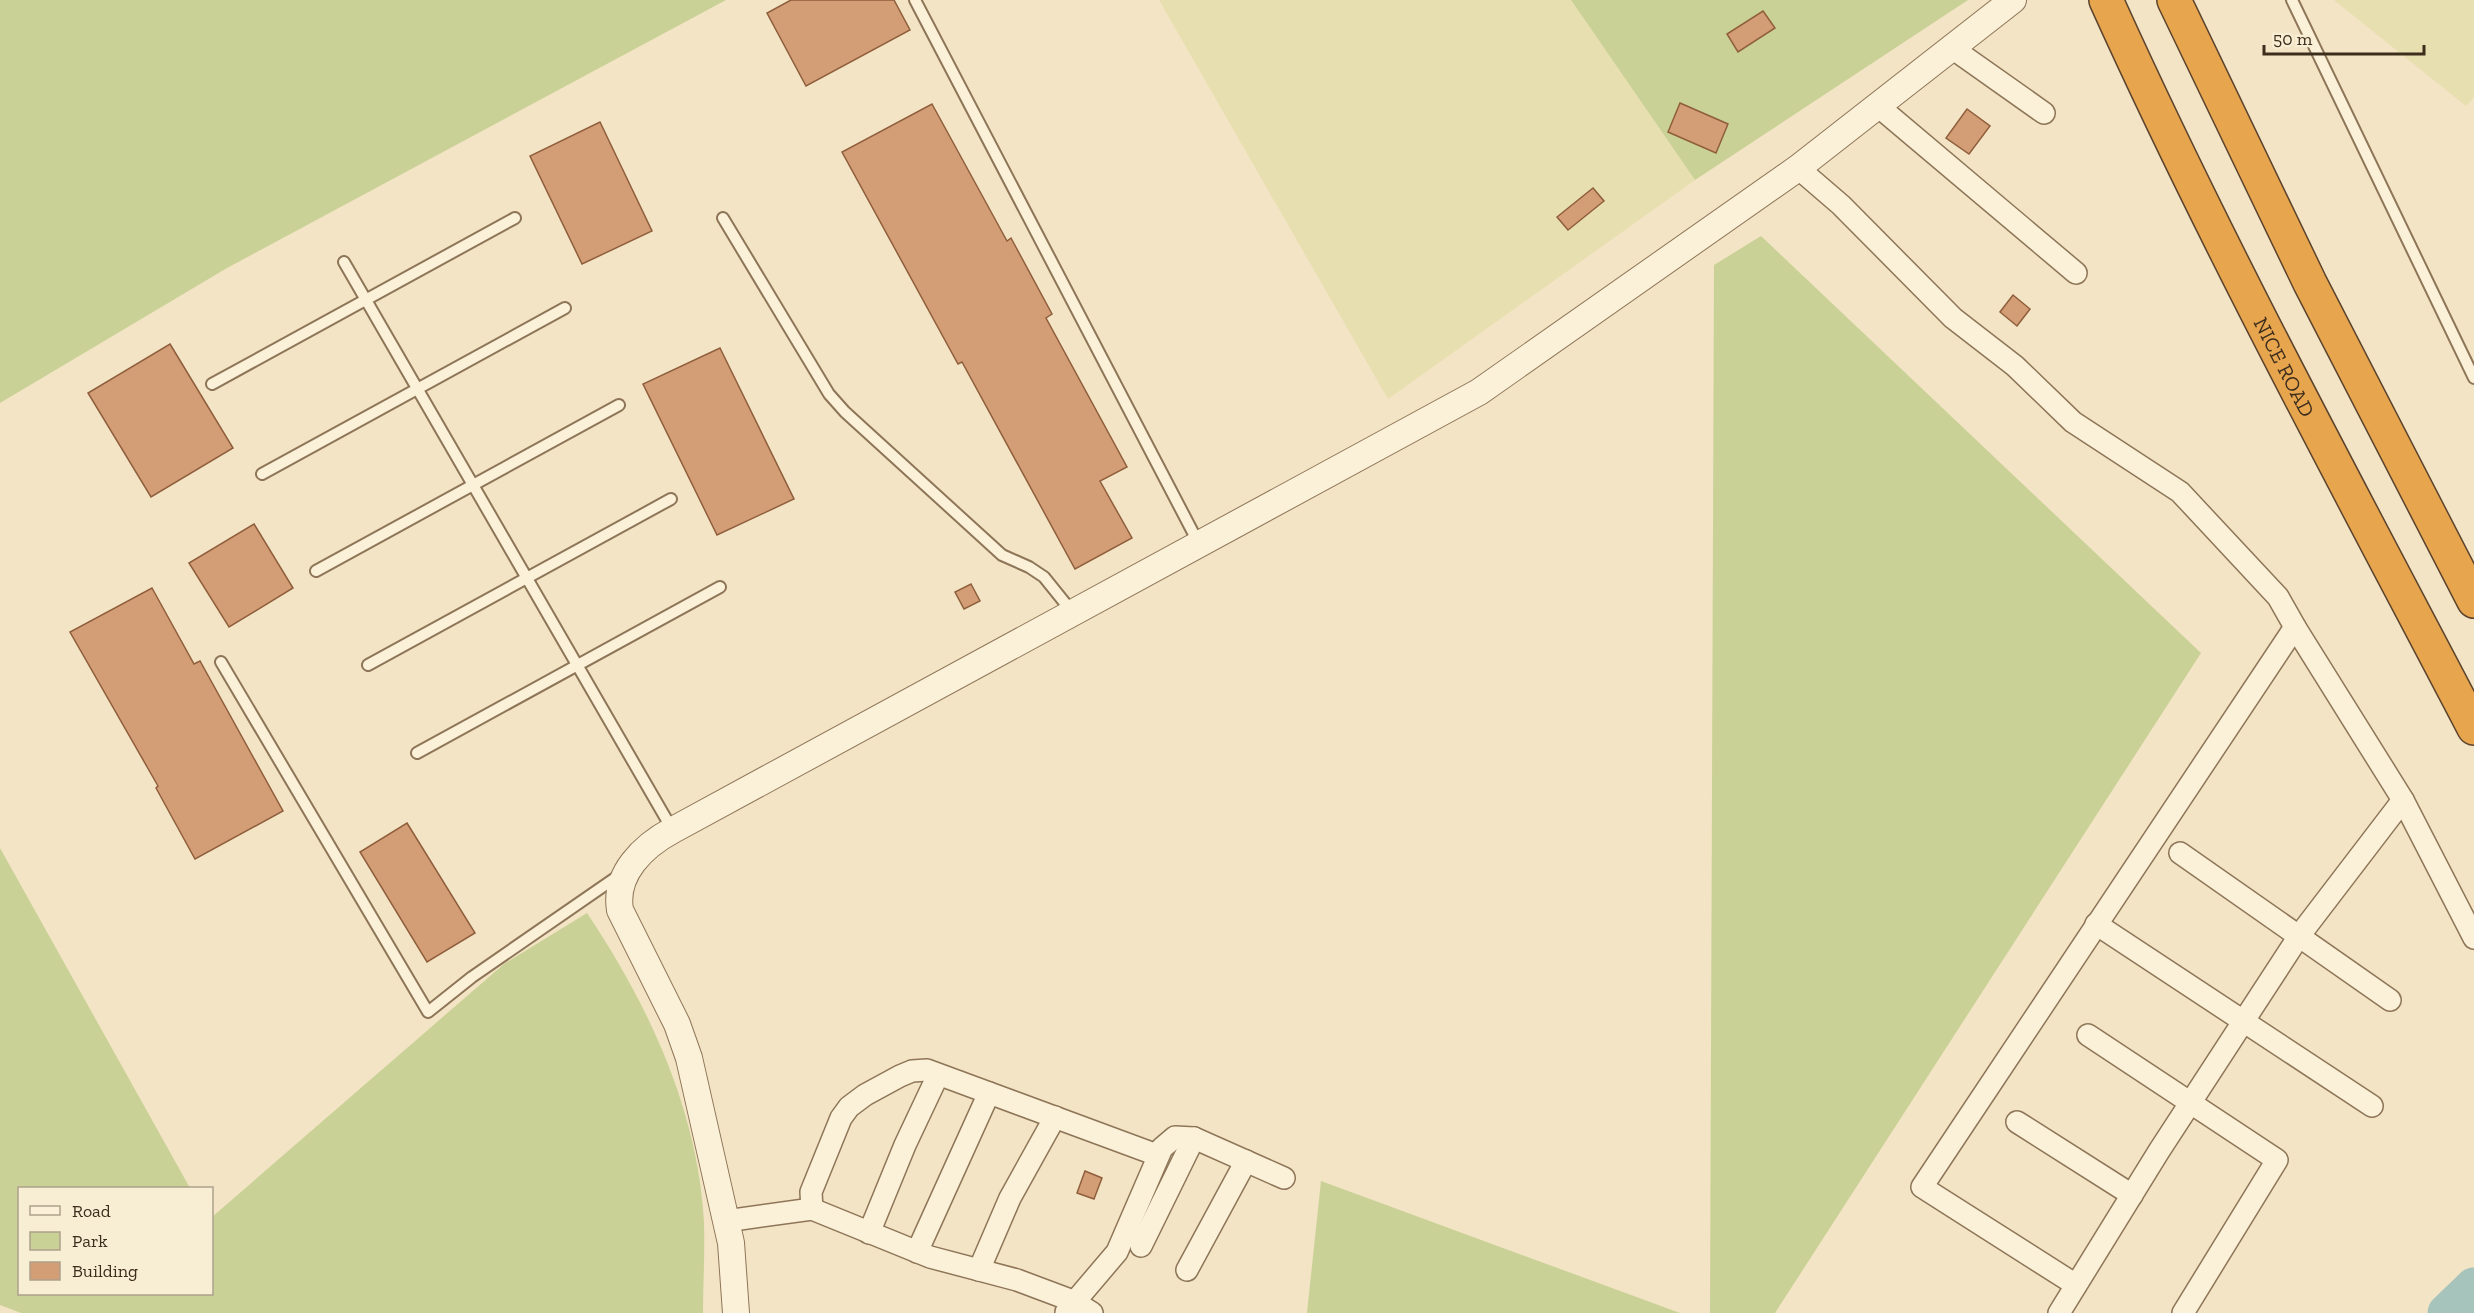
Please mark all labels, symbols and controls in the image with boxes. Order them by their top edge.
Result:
scale bar [2264,18,2424,56]
text: 50 m [2273,28,2313,50]
street label: NICE ROAD [2249,313,2321,421]
legend [18,1187,213,1295]
text: Road [72,1200,111,1222]
text: Park [72,1230,108,1252]
text: Building [72,1260,138,1282]

